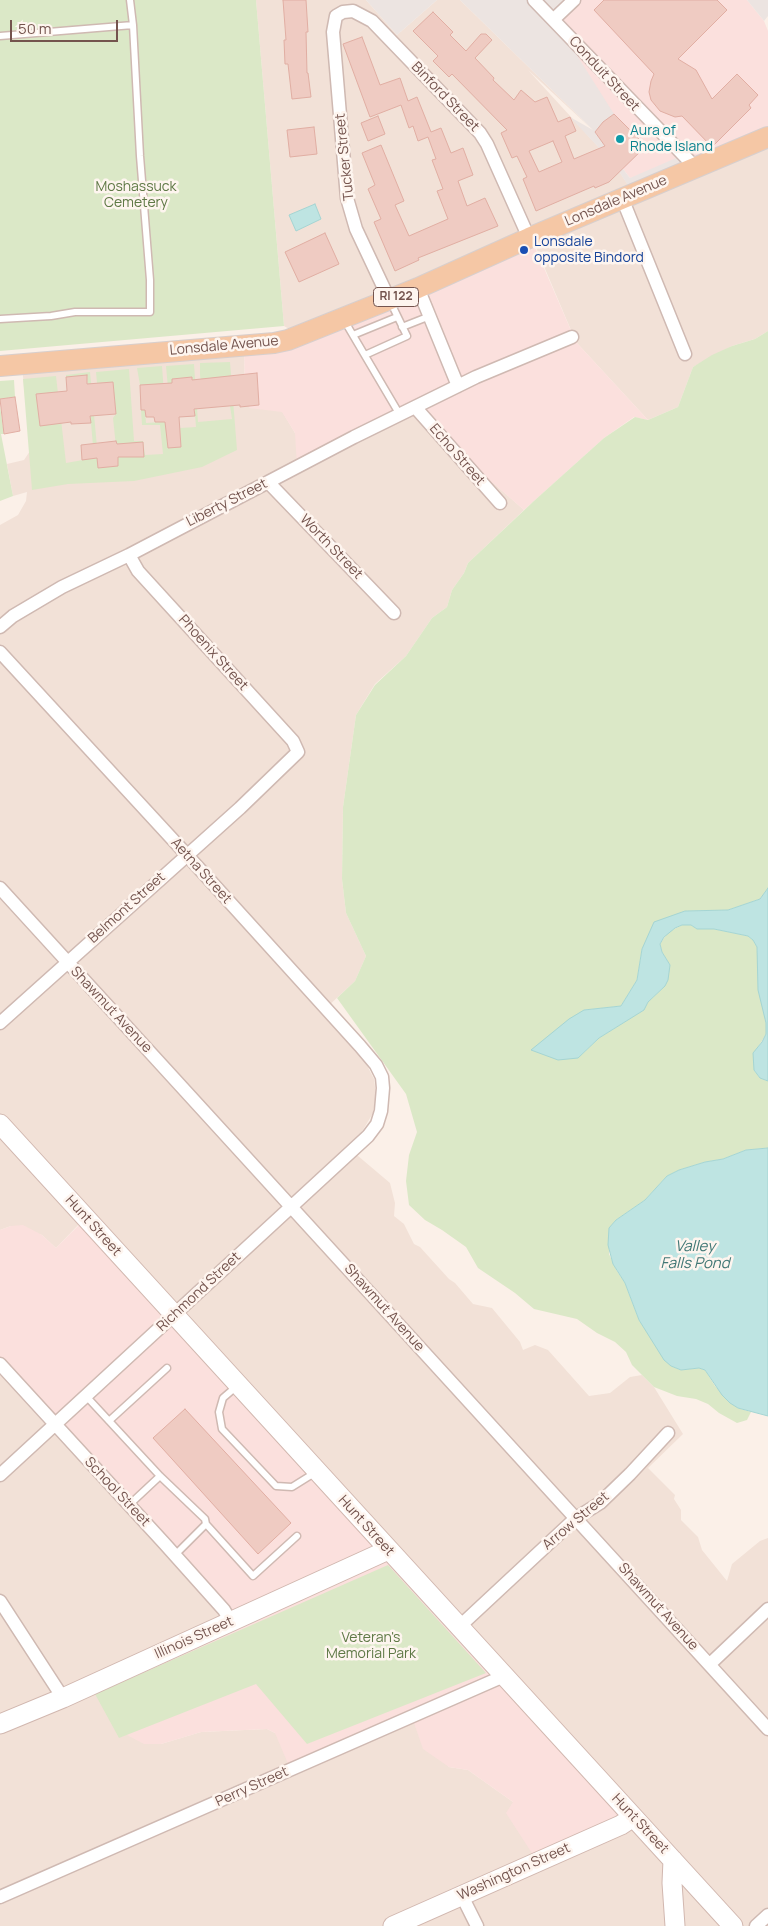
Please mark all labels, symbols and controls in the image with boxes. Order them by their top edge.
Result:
scale bar [12,10,120,42]
text: 50 m [18,18,52,39]
street label: Conduit Street [565,33,643,115]
street label: Binford Street [408,59,482,135]
street label: Tucker Street [332,113,358,201]
place label: Aura of Rhode Island [630,123,713,156]
marker: Aura of Rhode Island [614,133,626,145]
street label: Lonsdale Avenue [562,172,670,230]
park label: Moshassuck Cemetery [95,179,177,212]
place label: Lonsdale opposite Bindord [534,234,644,266]
marker: Lonsdale opposite Bindord [518,244,530,256]
road number: RI 122 [374,288,418,306]
street label: Lonsdale Avenue [169,333,279,359]
street label: Echo Street [426,421,488,489]
street label: Liberty Street [184,475,270,531]
street label: Worth Street [296,511,366,583]
street label: Phoenix Street [175,612,251,694]
street label: Aetna Street [167,835,235,907]
street label: Belmont Street [85,869,169,947]
street label: Shawmut Avenue [67,963,155,1057]
street label: Hunt Street [61,1192,125,1260]
water label: Valley Falls Pond [660,1238,730,1273]
street label: Richmond Street [154,1249,244,1335]
street label: Shawmut Avenue [340,1261,428,1355]
street label: School Street [81,1454,153,1530]
street label: Arrow Street [539,1488,613,1554]
street label: Hunt Street [334,1492,398,1560]
street label: Shawmut Avenue [614,1560,702,1654]
street label: Illinois Street [152,1613,236,1663]
park label: Veteran's Memorial Park [326,1630,416,1662]
street label: Perry Street [213,1763,291,1811]
street label: Hunt Street [608,1791,672,1857]
street label: Washington Street [455,1840,573,1904]

